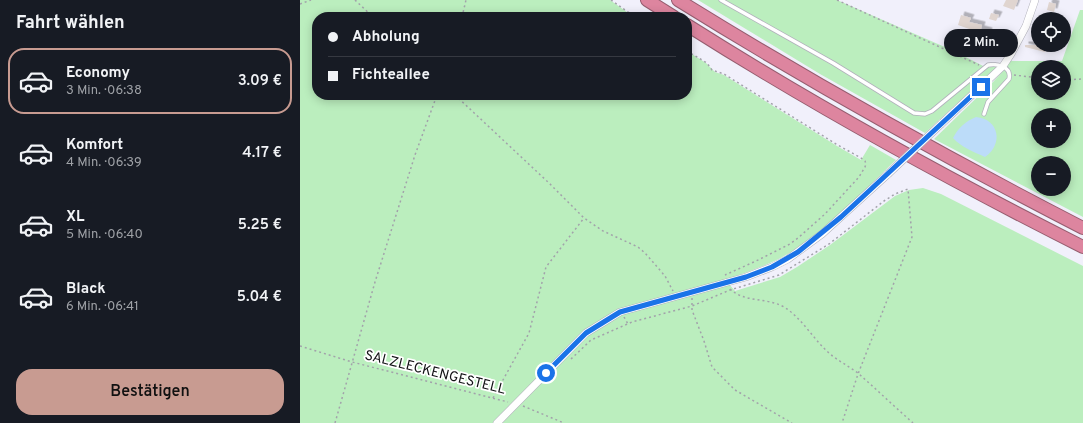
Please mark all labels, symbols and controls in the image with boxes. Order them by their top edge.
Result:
text: Fahrt wählen [16,12,125,35]
map controls [1031,12,1071,196]
button: locate [1031,12,1071,52]
text: Abholung [352,28,420,47]
callout: 2 Min. [944,29,1018,57]
text: 2 Min. [963,35,999,51]
button: layers [1031,60,1071,100]
icon: car [18,63,54,99]
text: Economy [66,64,130,83]
text: Fichteallee [352,66,430,85]
text: 3.09 € [238,72,282,91]
route end [972,78,990,96]
text: 3 Min. · 06:38 [66,83,142,99]
button: + [1031,108,1071,148]
icon: car [18,135,54,171]
text: Komfort [66,136,123,155]
text: 4.17 € [242,144,282,163]
text: 4 Min. · 06:39 [66,155,142,171]
button: − [1031,156,1071,196]
icon: car [18,207,54,243]
text: XL [66,208,84,227]
text: 5.25 € [238,216,282,235]
text: 5 Min. · 06:40 [66,227,143,243]
icon: car [18,279,54,315]
text: Black [66,280,106,299]
text: 5.04 € [237,288,282,307]
text: 6 Min. · 06:41 [66,299,139,315]
street label: SALZLECKENGESTELL [363,347,507,399]
route start [537,364,555,382]
button: Bestätigen [16,369,284,415]

